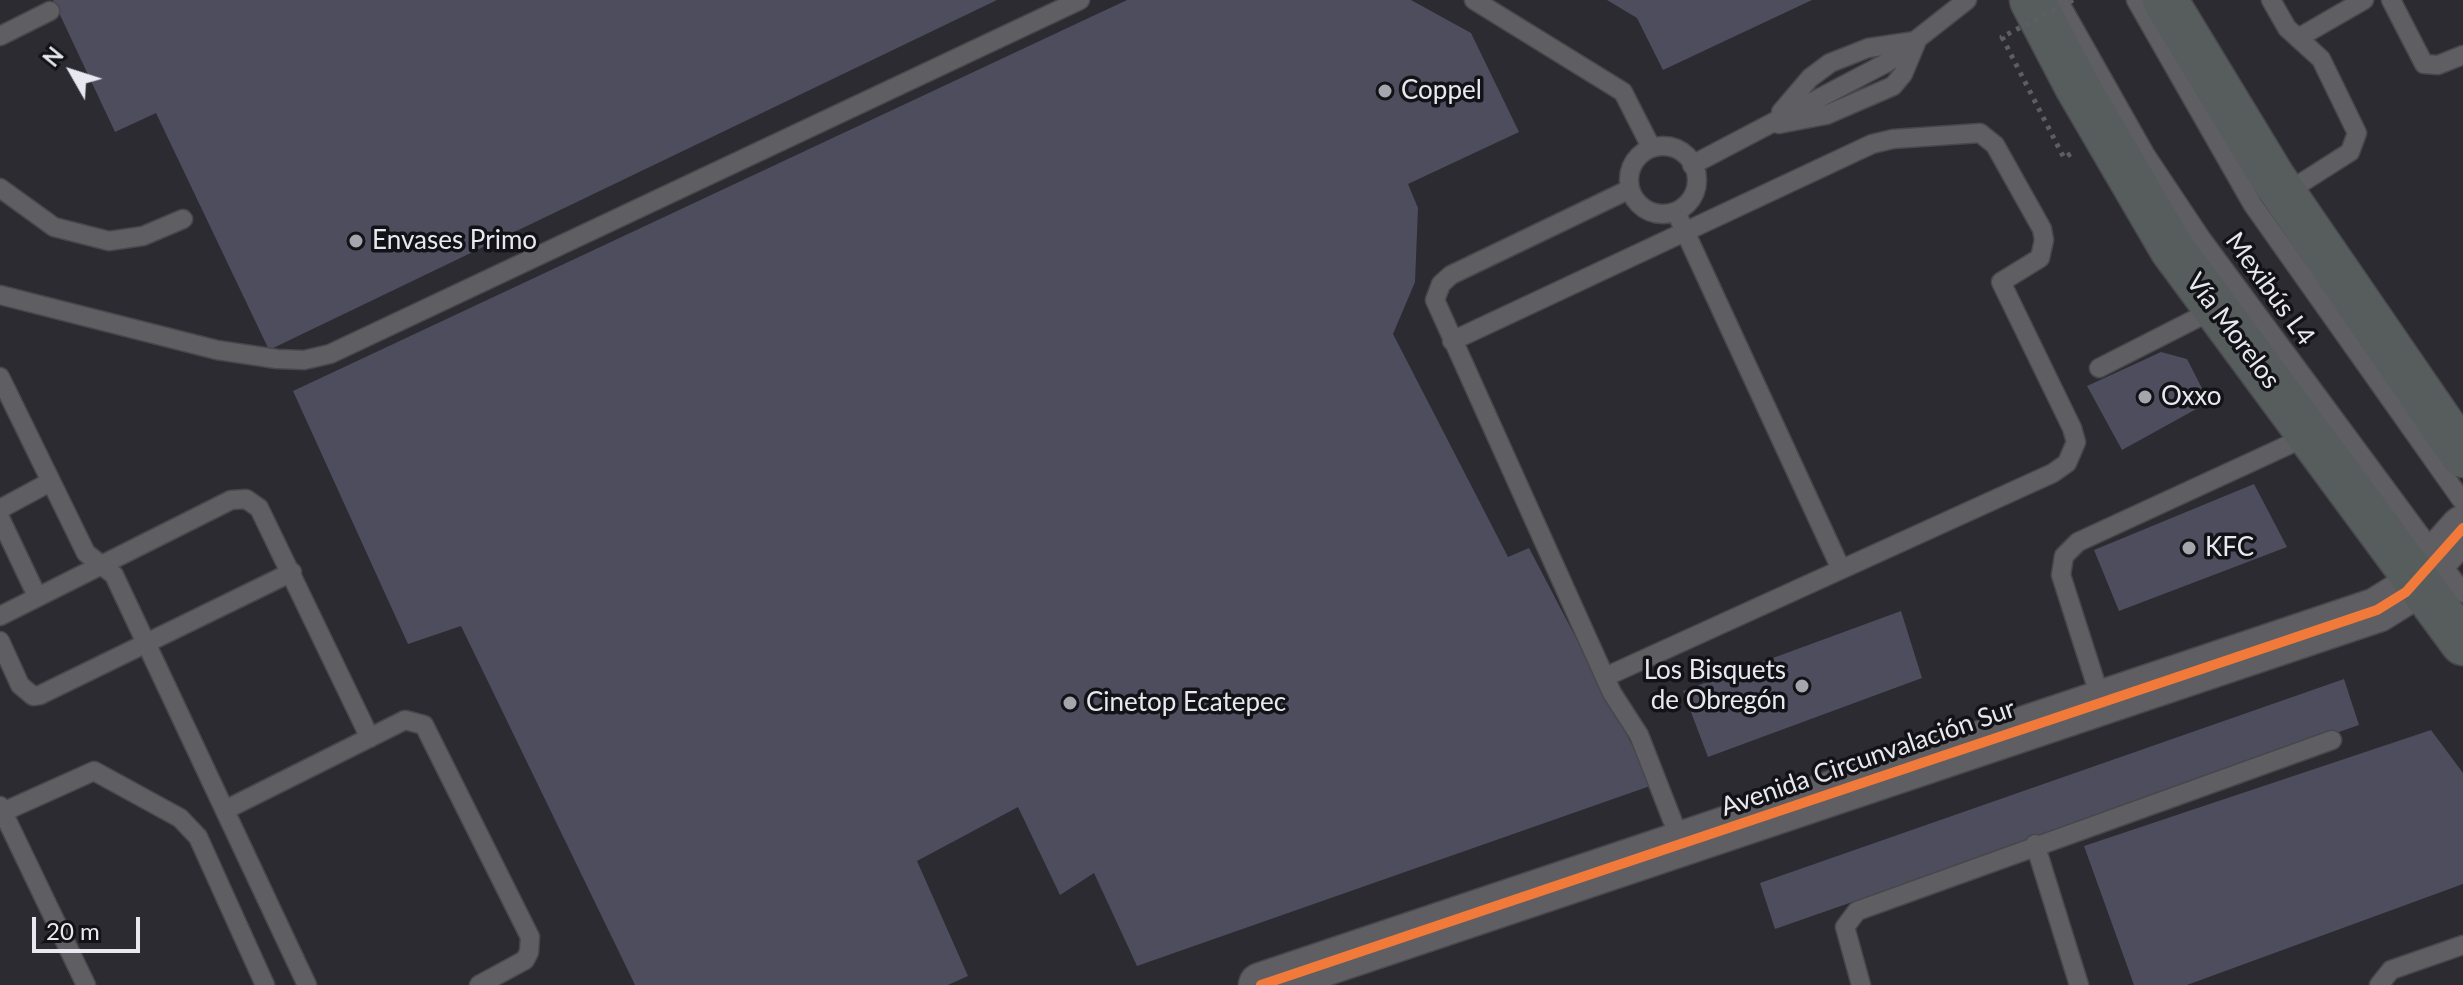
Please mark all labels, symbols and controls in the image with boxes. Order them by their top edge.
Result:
north arrow [32,32,112,112]
text: N [37,42,69,72]
place label: Coppel [1401,75,1482,107]
marker: Coppel [1376,82,1394,100]
place label: Envases Primo [372,225,537,257]
street label: Mexibús L4 [2219,226,2321,352]
marker: Envases Primo [347,232,365,250]
street label: Vía Morelos [2180,267,2286,395]
place label: Oxxo [2161,381,2221,413]
marker: Oxxo [2136,388,2154,406]
place label: KFC [2205,532,2254,564]
marker: KFC [2180,539,2198,557]
place label: Los Bisquets de Obregón [1644,655,1786,716]
marker: Los Bisquets de Obregón [1793,677,1811,695]
place label: Cinetop Ecatepec [1086,687,1286,719]
street label: Avenida Circunvalación Sur [1717,693,2019,823]
marker: Cinetop Ecatepec [1061,694,1079,712]
scale bar [36,901,144,951]
text: 20 m [46,916,100,945]

